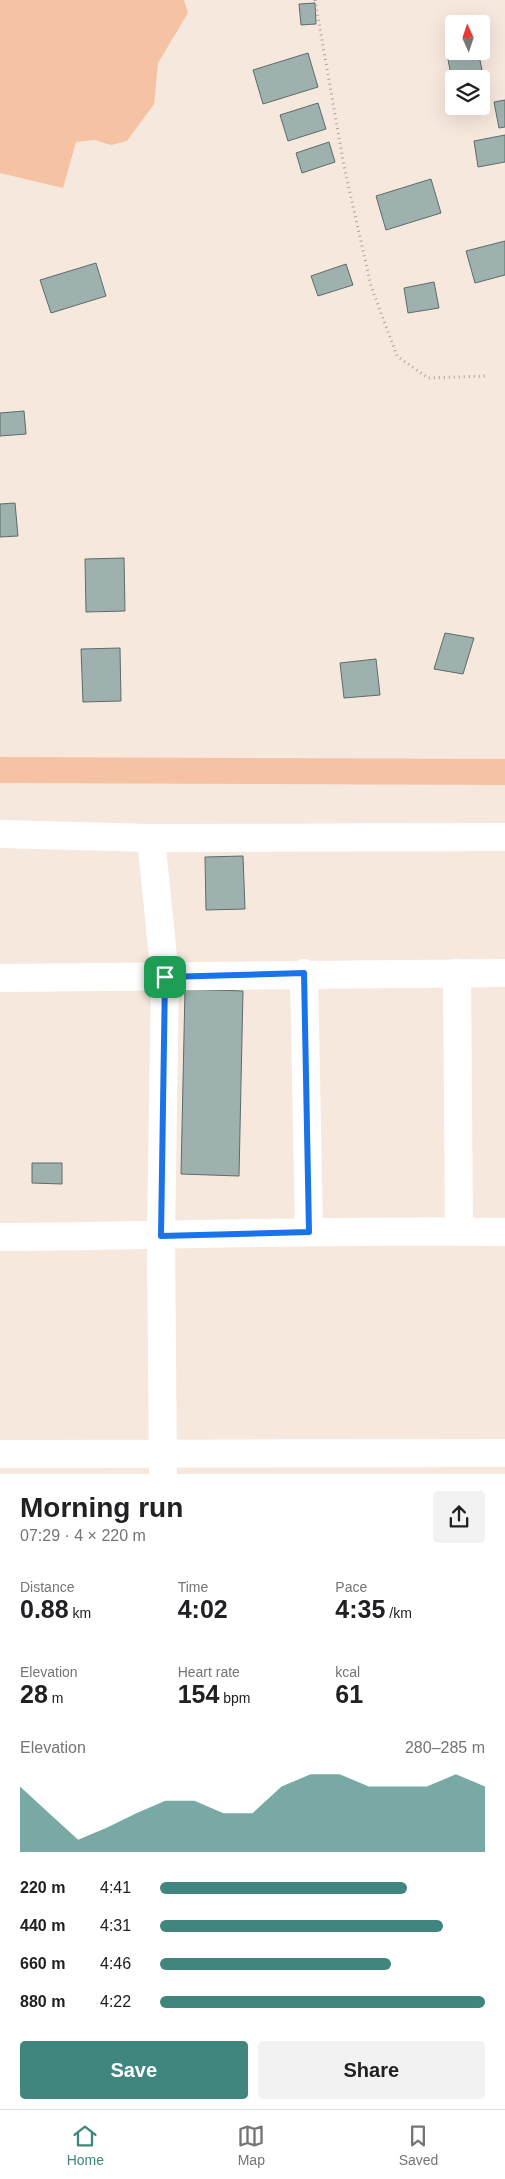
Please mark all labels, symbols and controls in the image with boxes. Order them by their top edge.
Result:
north arrow [445,15,490,60]
map controls [445,15,490,115]
button: layers [445,70,490,115]
pin [144,956,186,998]
icon: arrive [151,963,179,991]
button: share [433,1491,485,1543]
text: Morning run [20,1492,183,1523]
text: 07:29 · 4 × 220 m [20,1527,146,1544]
text: Distance [20,1579,74,1595]
text: Time [178,1579,208,1595]
text: Pace [335,1579,367,1595]
text: 0.88 [20,1595,69,1623]
text: 4:02 [178,1595,228,1623]
text: 4:35 [335,1595,385,1623]
text: km [69,1605,91,1621]
text: /km [385,1605,412,1621]
text: Elevation [20,1664,78,1680]
text: Heart rate [178,1664,240,1680]
text: kcal [335,1664,360,1680]
text: 28 [20,1680,48,1708]
text: 154 [178,1680,219,1708]
text: 61 [335,1680,363,1708]
text: m [48,1690,63,1706]
text: bpm [219,1690,251,1706]
text: Elevation [20,1739,86,1756]
text: 280–285 m [405,1739,485,1756]
text: 220 m [20,1879,65,1896]
text: 4:41 [100,1879,131,1896]
text: 440 m [20,1917,65,1934]
text: 4:31 [100,1917,131,1934]
text: 660 m [20,1955,65,1972]
text: 4:46 [100,1955,131,1972]
text: 880 m [20,1993,65,2010]
text: 4:22 [100,1993,131,2010]
button: Save [20,2041,248,2099]
button: Share [258,2041,485,2099]
tab: Home [67,2122,104,2168]
tab: Map [237,2122,265,2168]
tab: Saved [399,2122,438,2168]

